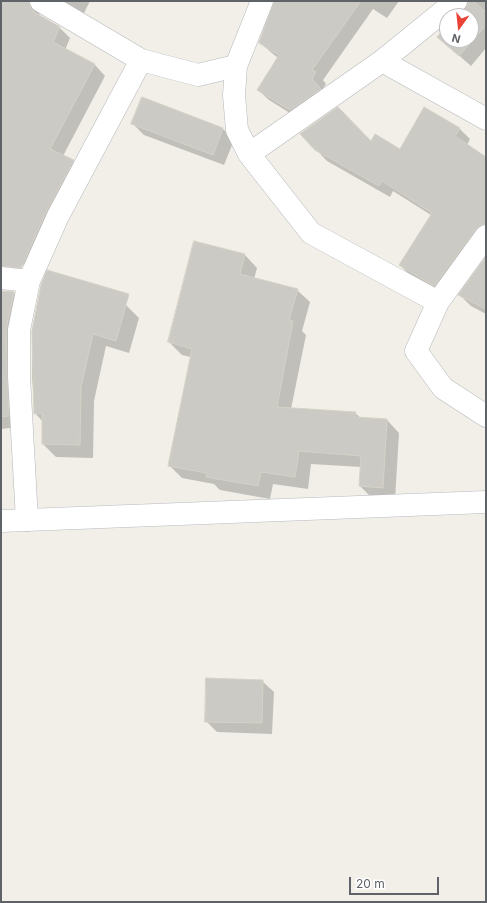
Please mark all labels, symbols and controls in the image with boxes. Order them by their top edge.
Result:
north arrow [439,8,479,48]
text: N [450,31,462,46]
scale bar [351,869,441,895]
text: 20 m [356,876,385,891]

